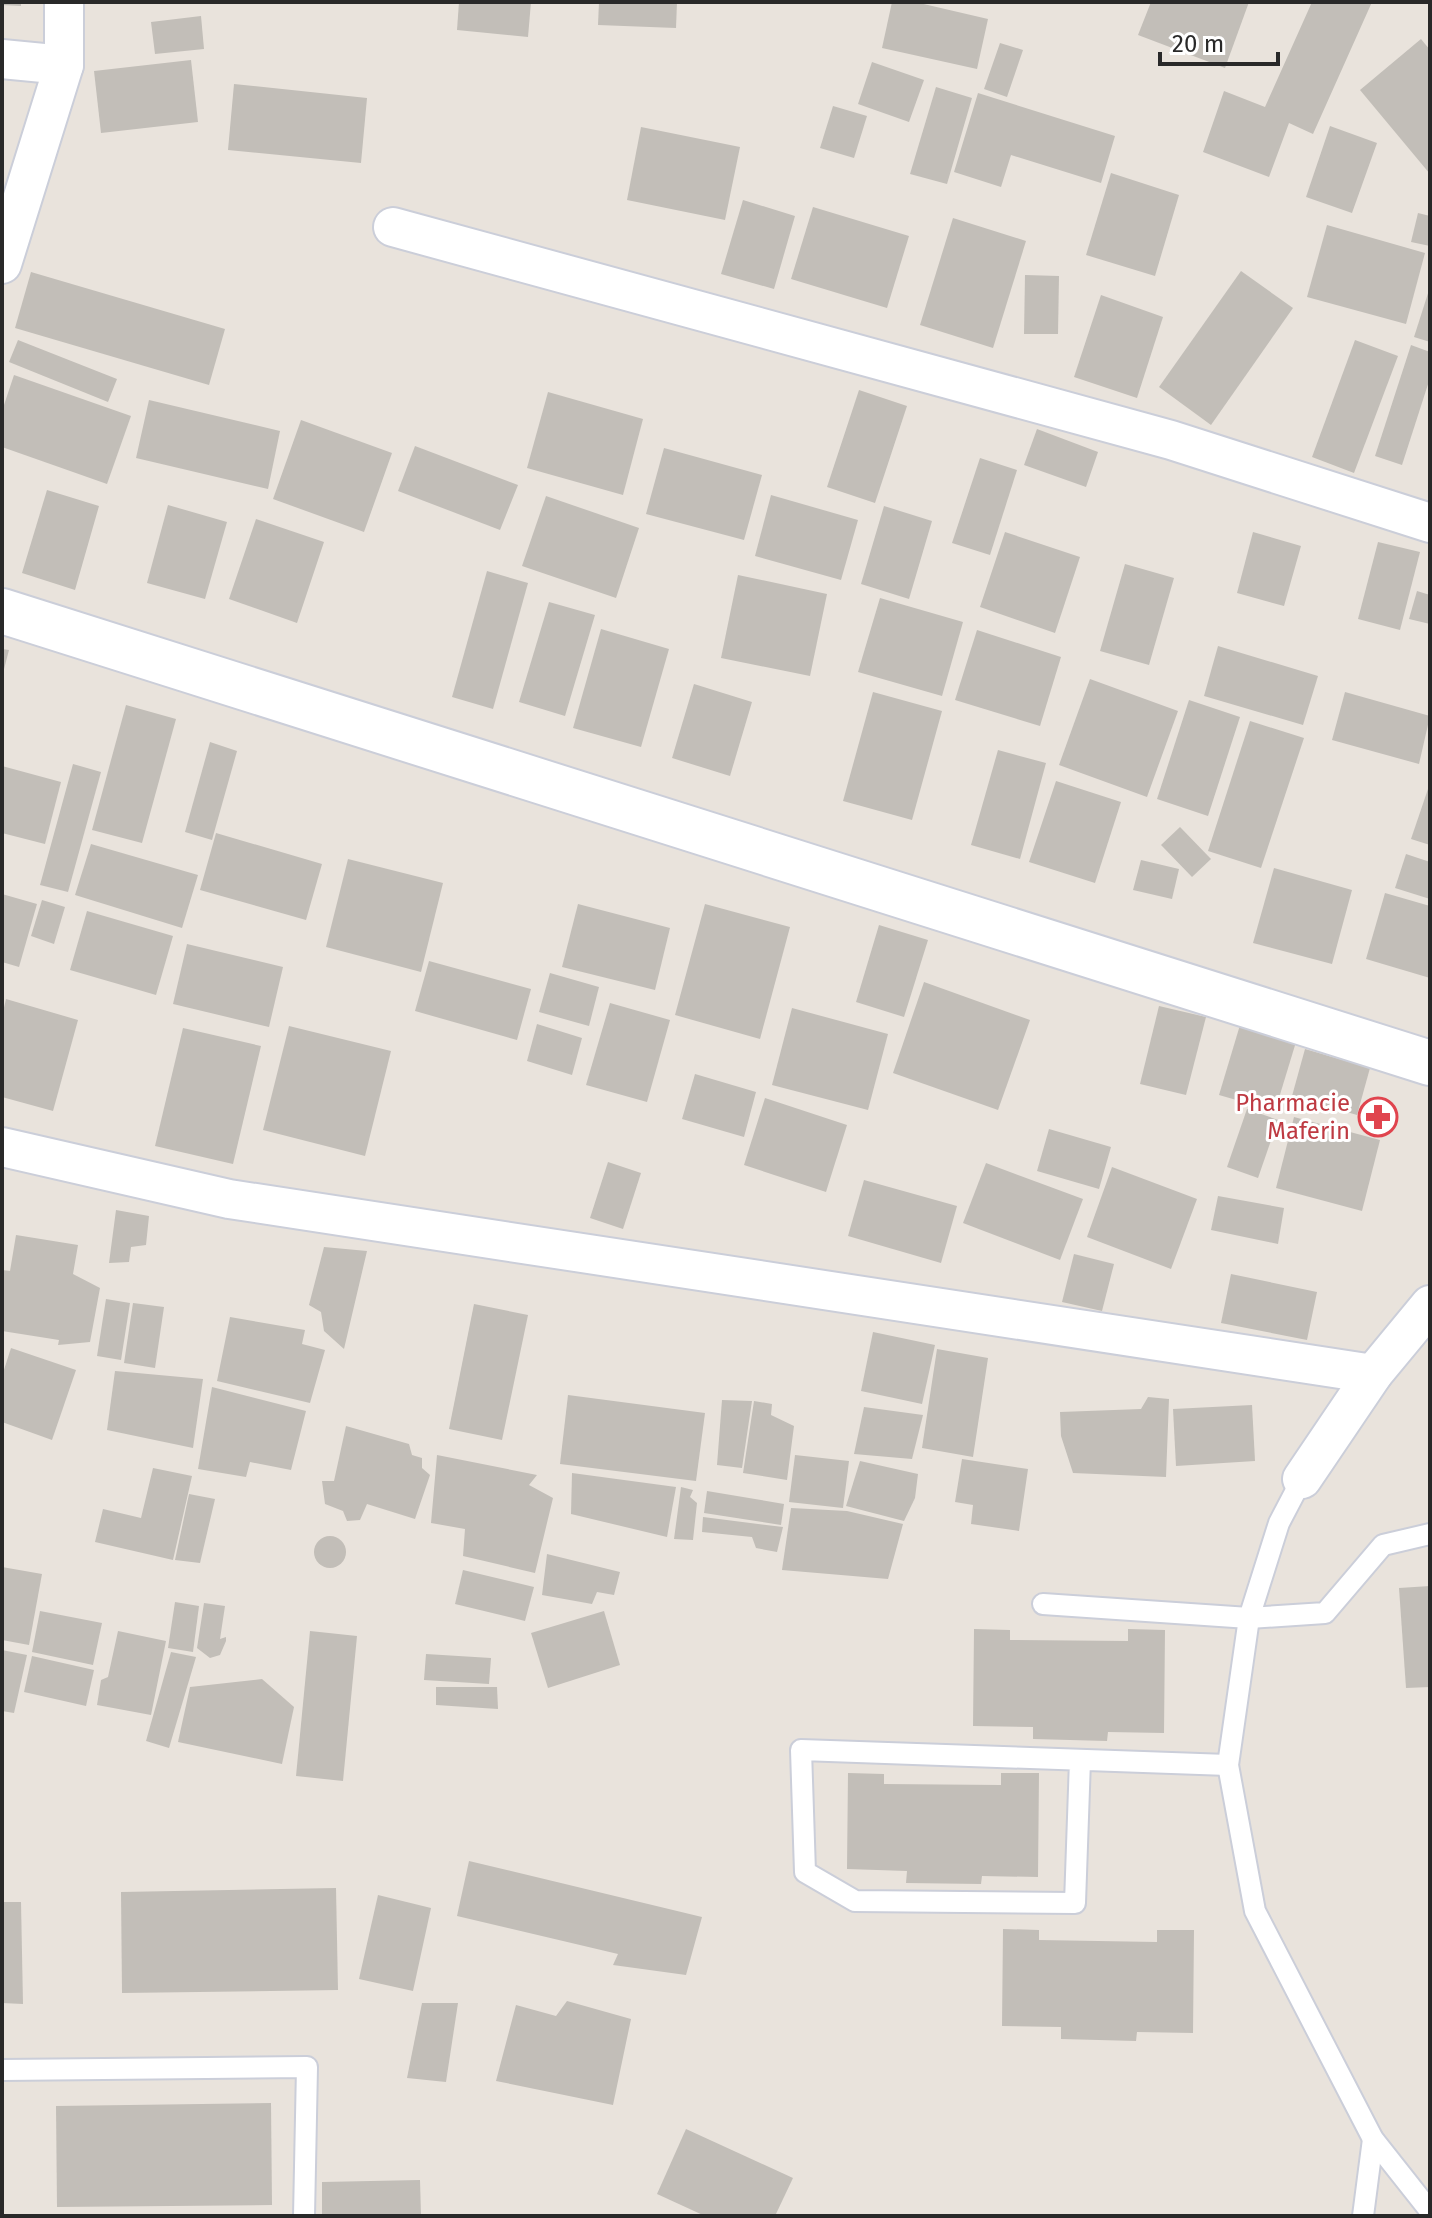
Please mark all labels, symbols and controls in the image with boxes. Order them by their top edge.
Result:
scale bar [1160,16,1278,66]
text: 20 m [1172,30,1224,58]
place label: Pharmacie Maferin [1235,1089,1350,1145]
pharmacy icon: Pharmacie Maferin [1357,1096,1399,1138]

